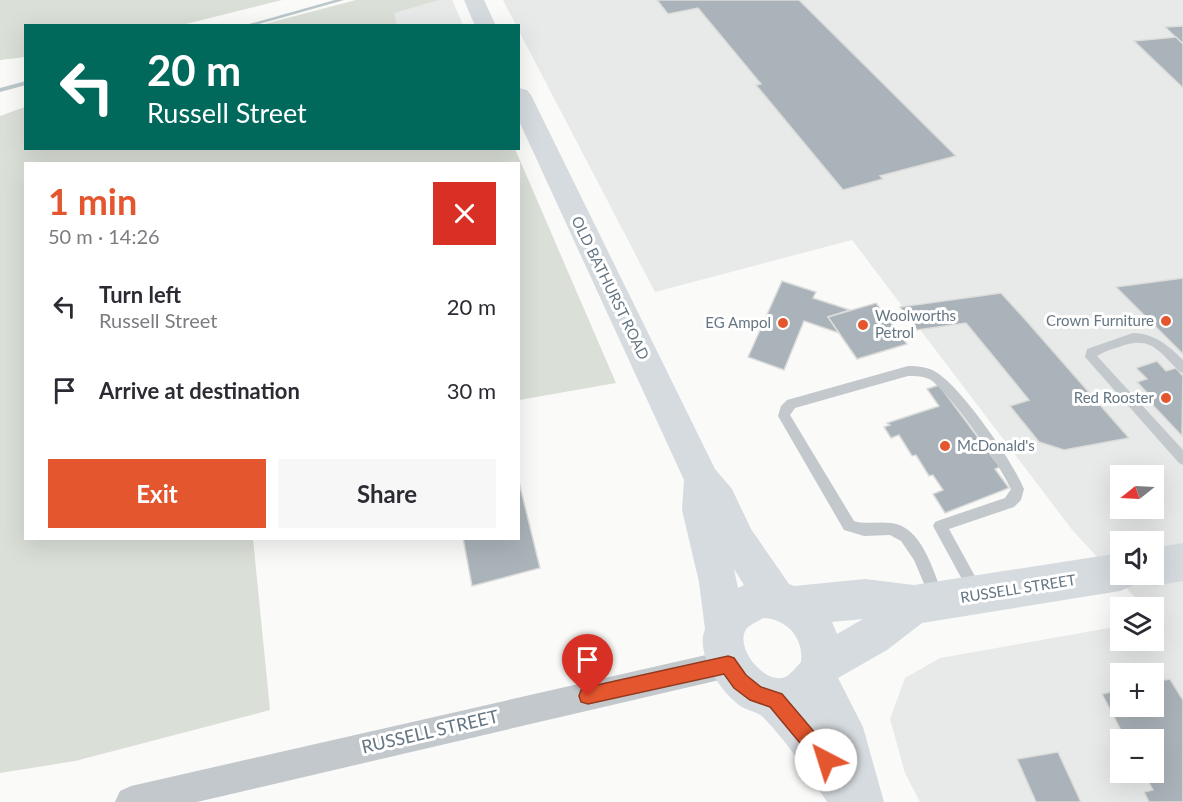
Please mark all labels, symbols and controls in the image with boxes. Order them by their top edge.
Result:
text: 20 m [147,45,241,95]
icon: left [48,48,126,126]
text: Russell Street [147,96,307,129]
text: 1 min [48,179,137,223]
button: close [433,182,496,245]
street label: OLD BATHURST ROAD [568,213,653,362]
text: 50 m · 14:26 [48,224,160,248]
text: Turn left [99,281,181,308]
icon: left [48,290,81,323]
text: 20 m [447,293,496,320]
place label: Woolworths Petrol [875,306,956,341]
text: Russell Street [99,308,217,332]
place label: Crown Furniture [1046,311,1154,329]
place label: EG Ampol [705,313,771,331]
marker: Crown Furniture [1159,314,1173,328]
marker: EG Ampol [776,316,790,330]
marker: Woolworths Petrol [856,318,870,332]
icon: arrive [48,374,81,407]
text: Arrive at destination [99,377,300,404]
text: 30 m [447,377,496,404]
place label: Red Rooster [1074,388,1155,406]
marker: Red Rooster [1159,391,1173,405]
place label: McDonald's [957,436,1035,454]
marker: McDonald's [938,439,952,453]
button: Exit [48,459,266,528]
button: Share [278,459,496,528]
north arrow [1110,465,1164,519]
map controls [1110,465,1164,783]
button: sound [1110,531,1164,585]
street label: RUSSELL STREET [959,570,1077,606]
button: layers [1110,597,1164,651]
pin [562,634,613,696]
icon: arrive [571,643,604,676]
button: + [1110,663,1164,717]
street label: RUSSELL STREET [359,704,501,757]
position arrow [794,728,858,792]
button: − [1110,729,1164,783]

